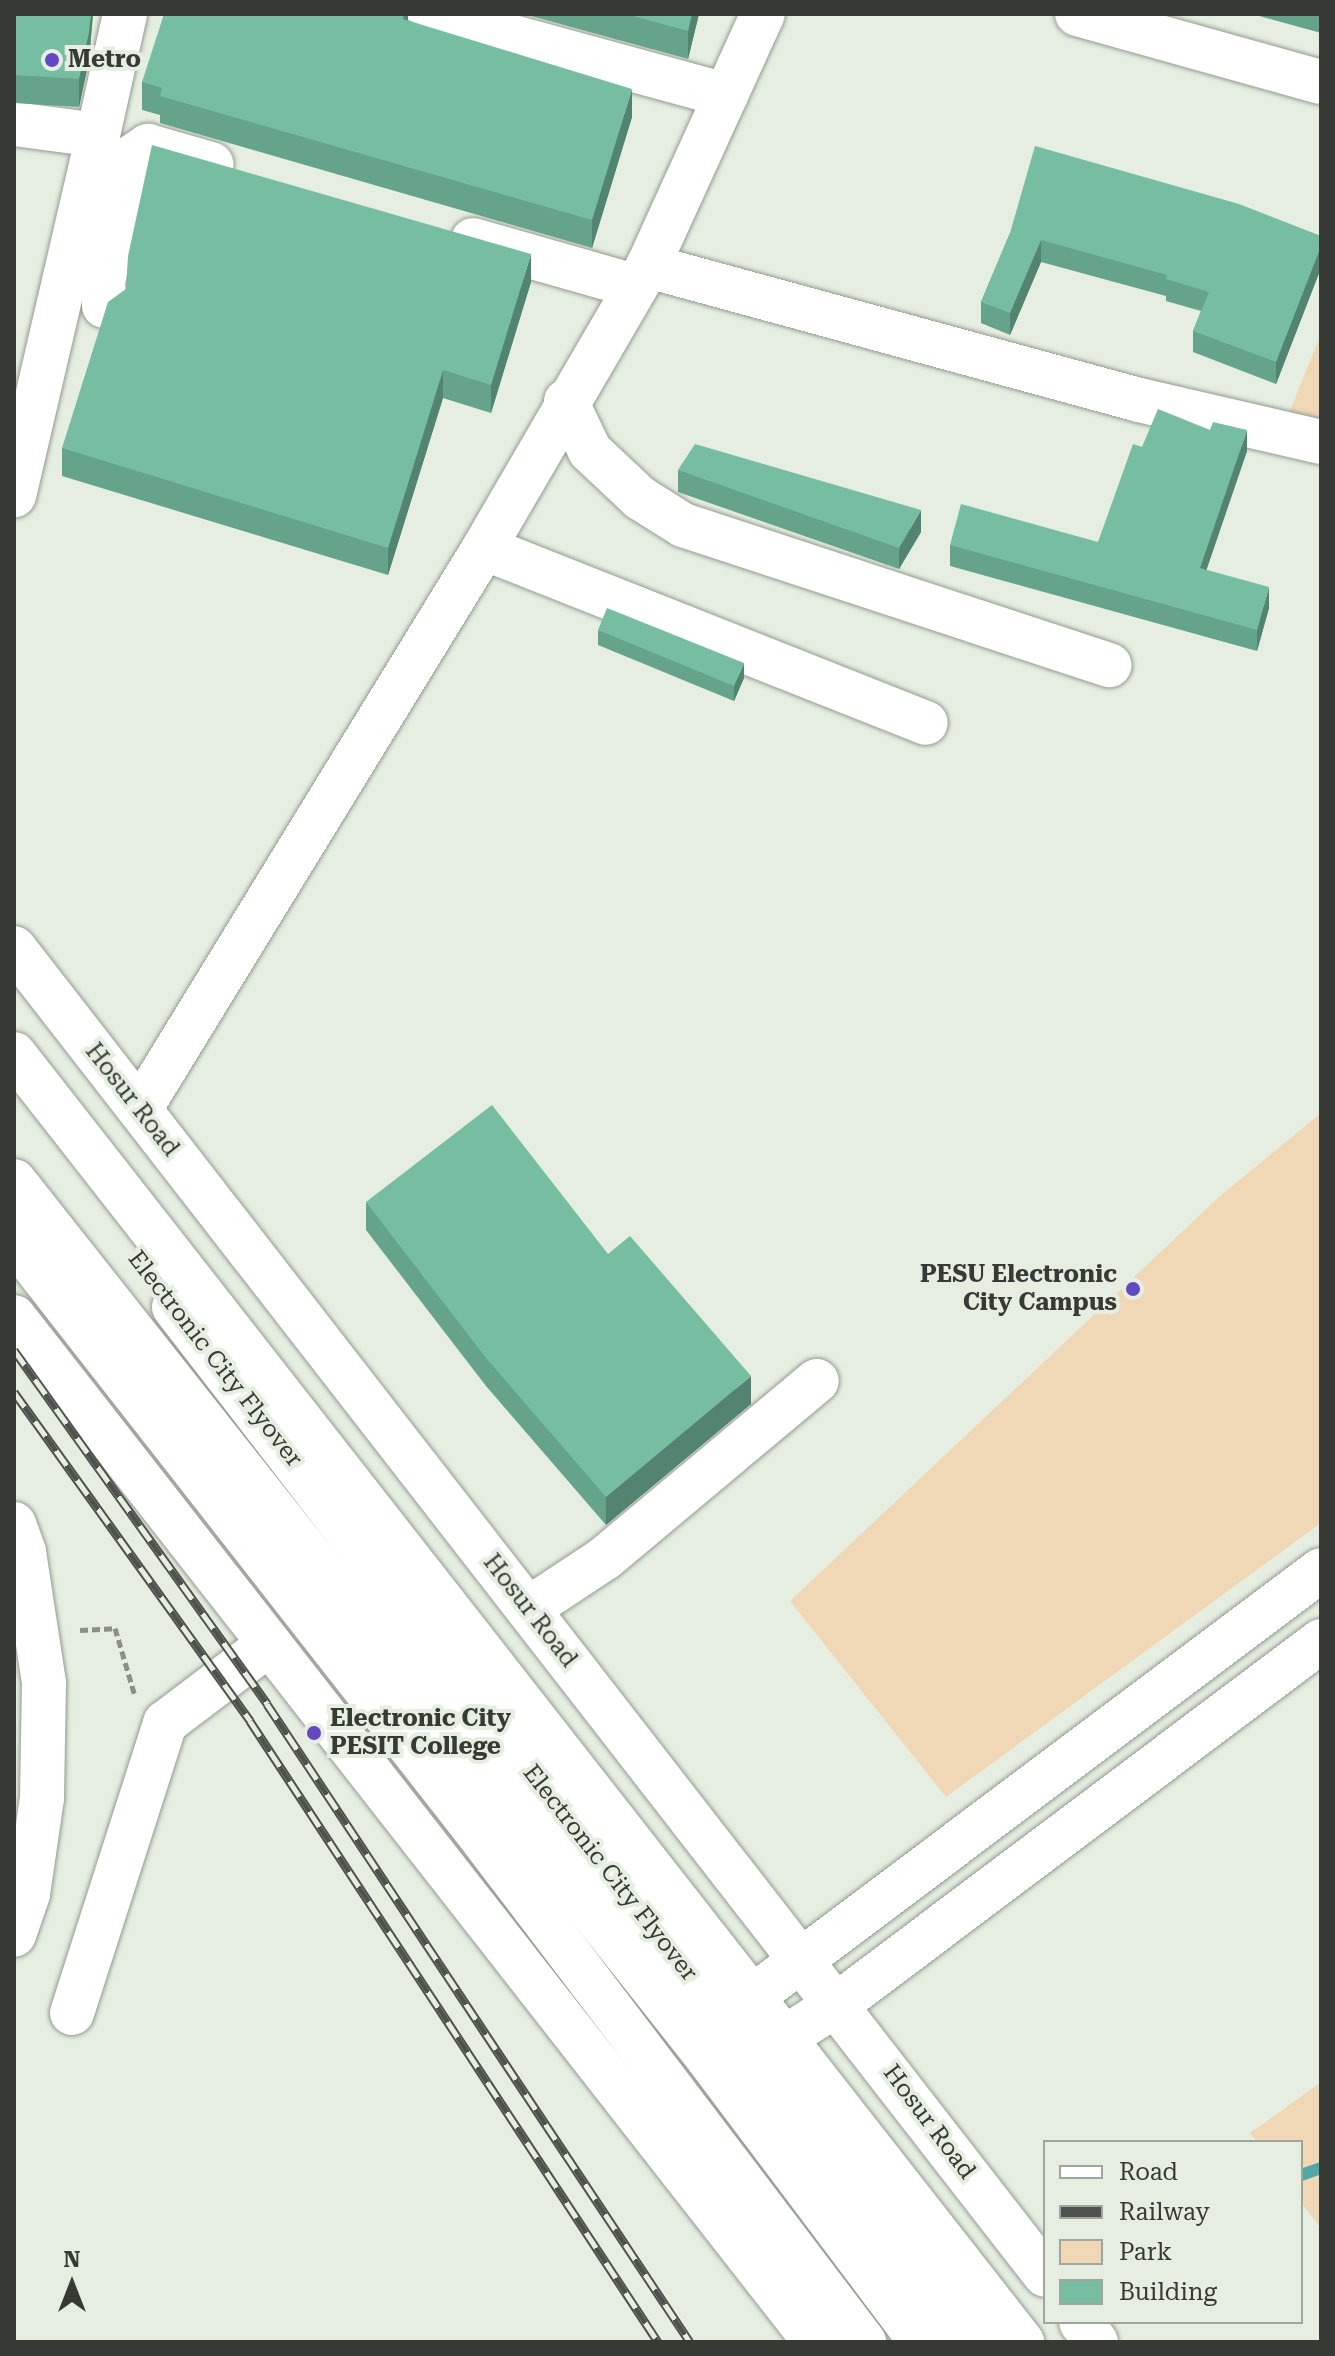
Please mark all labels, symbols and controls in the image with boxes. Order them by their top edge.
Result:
place label: Metro [68,46,141,74]
marker: Metro [43,51,61,69]
street label: Hosur Road [79,1038,185,1162]
street label: Electronic City Flyover [122,1245,308,1473]
place label: PESU Electronic City Campus [920,1261,1117,1317]
marker: PESU Electronic City Campus [1124,1280,1142,1298]
street label: Hosur Road [477,1549,583,1673]
place label: Electronic City PESIT College [330,1705,511,1761]
marker: Electronic City PESIT College [305,1724,323,1742]
street label: Electronic City Flyover [517,1759,703,1987]
street label: Hosur Road [877,2059,981,2185]
legend [1043,2140,1303,2324]
text: Road [1119,2158,1178,2186]
text: Railway [1119,2198,1210,2226]
text: Park [1119,2238,1172,2266]
north arrow [32,2244,112,2324]
text: N [64,2247,80,2272]
text: Building [1119,2278,1217,2306]

